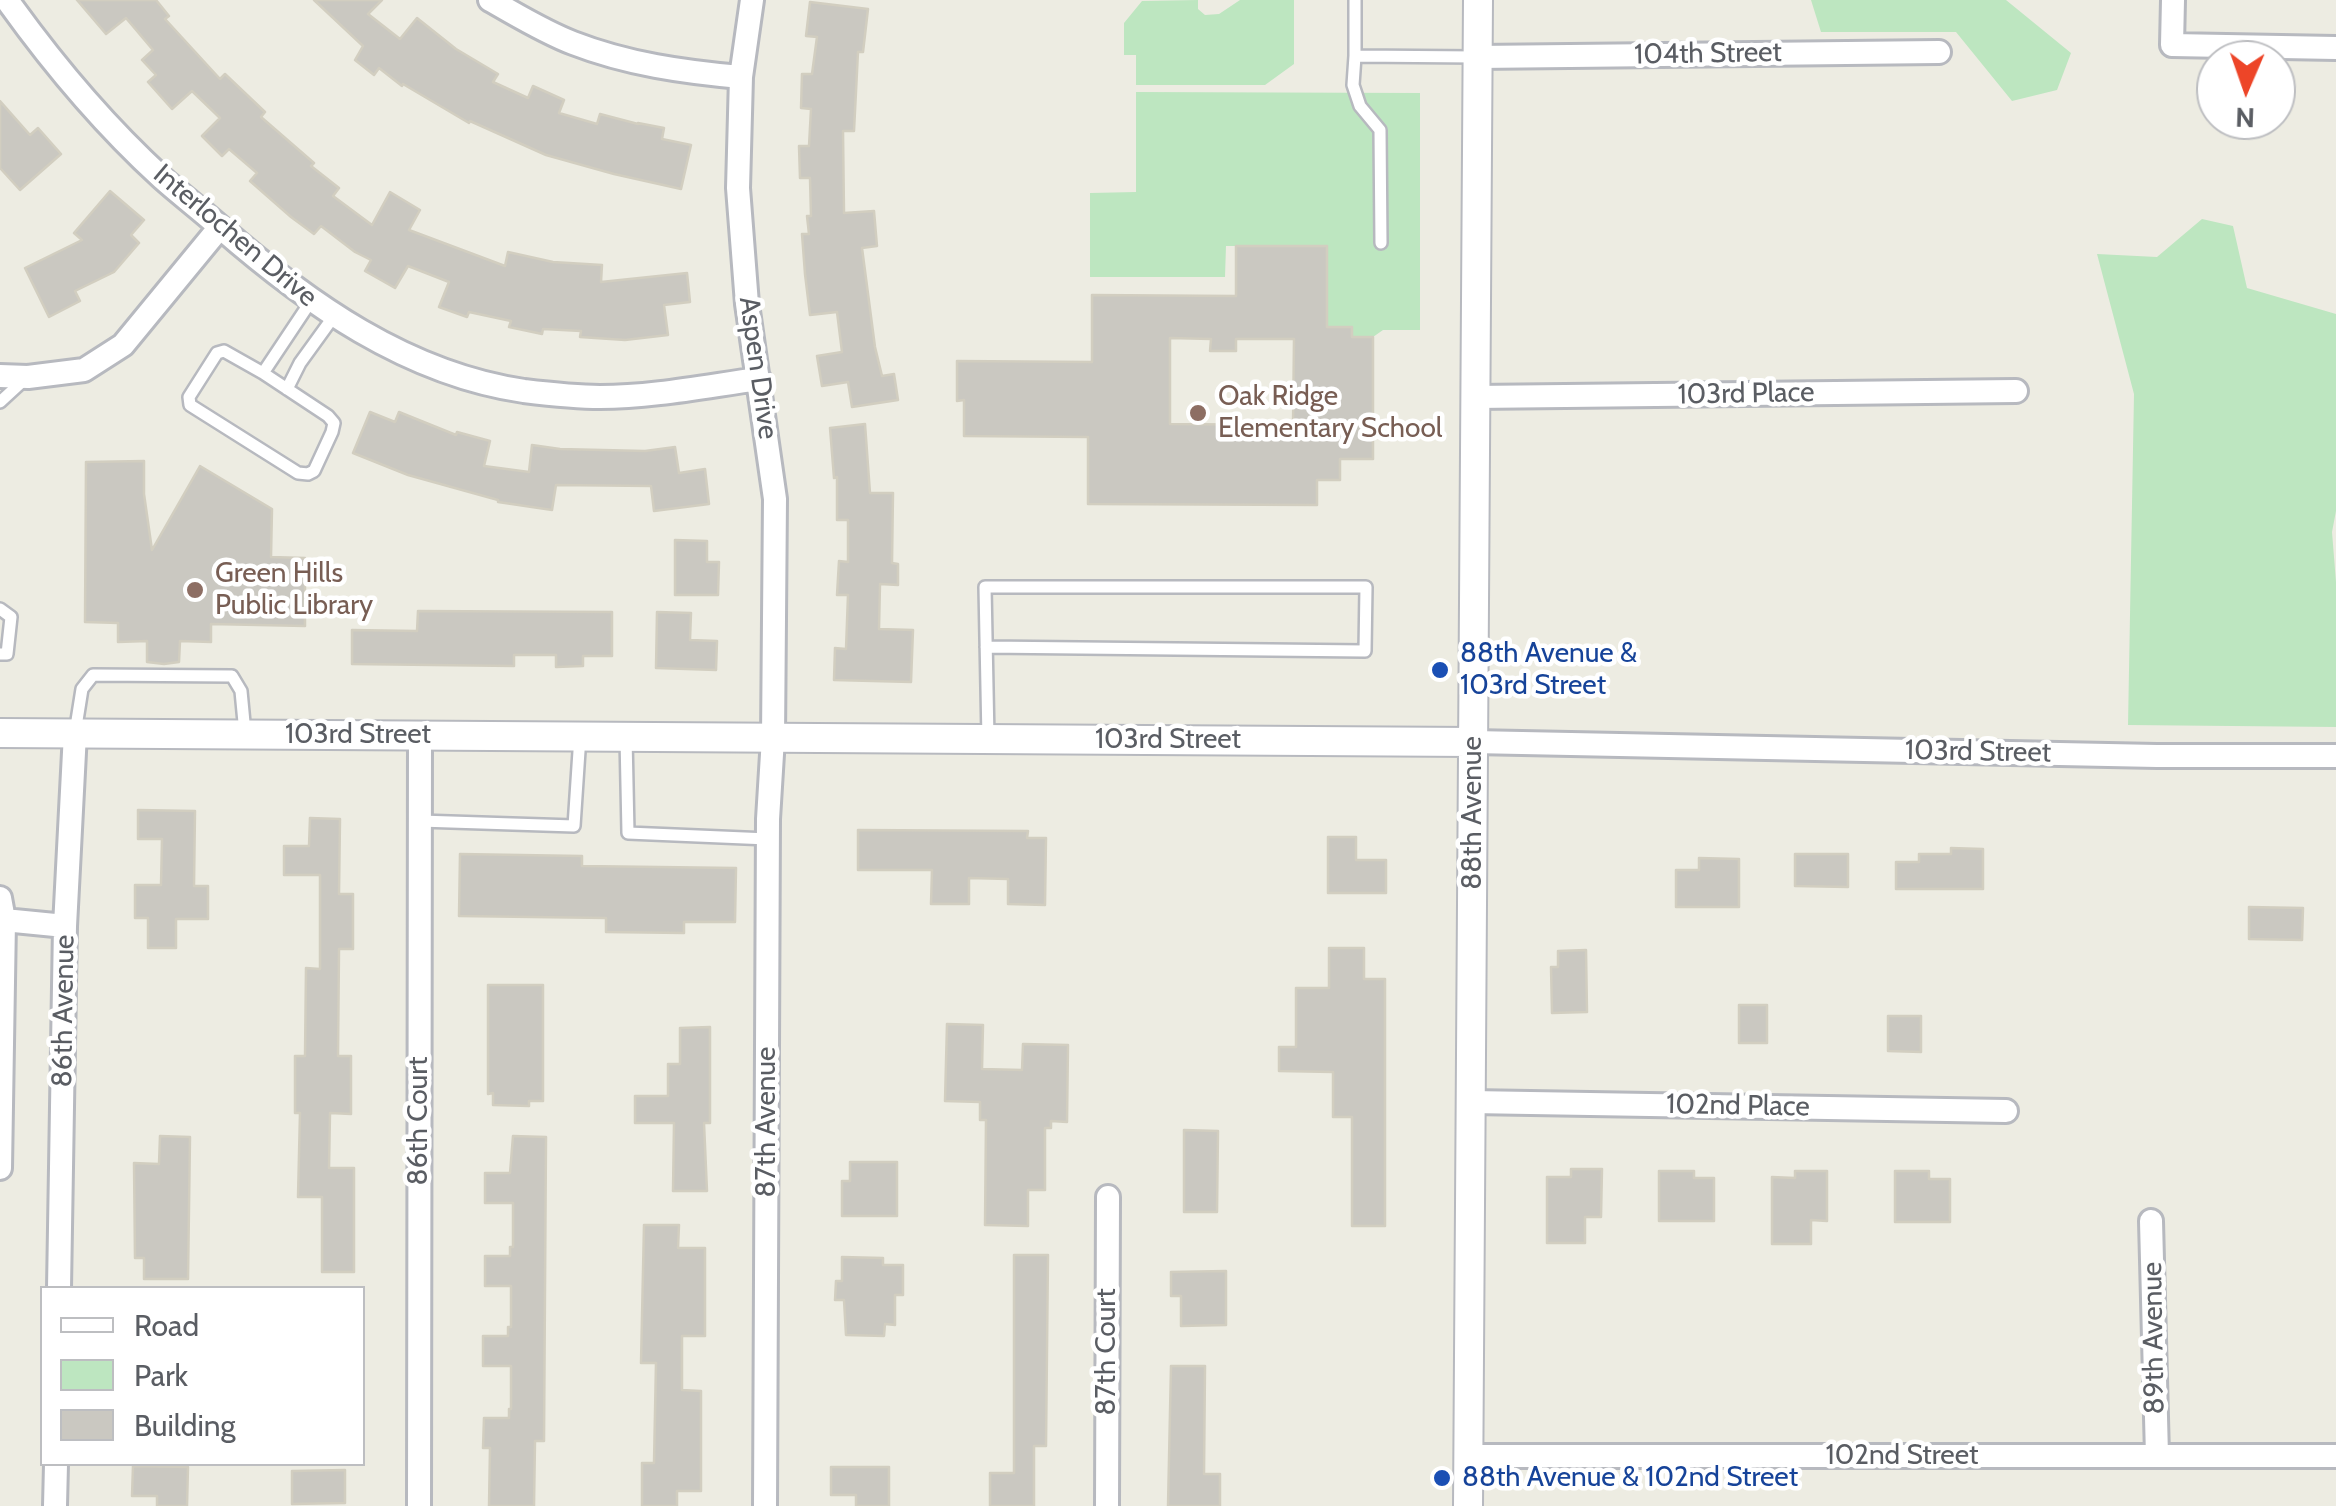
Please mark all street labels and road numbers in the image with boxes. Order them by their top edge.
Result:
street label: 104th Street [1634,36,1782,72]
street label: Interlochen Drive [146,158,324,314]
street label: Aspen Drive [731,295,785,441]
street label: 103rd Place [1677,376,1815,412]
street label: 103rd Street [285,718,431,752]
street label: 103rd Street [1095,723,1241,757]
street label: 103rd Street [1905,734,2051,770]
street label: 88th Avenue [1456,736,1490,890]
street label: 86th Avenue [46,934,82,1088]
street label: 87th Avenue [750,1047,784,1197]
street label: 86th Court [402,1057,436,1185]
street label: 102nd Place [1666,1088,1810,1124]
street label: 89th Avenue [2136,1261,2172,1415]
street label: 87th Court [1090,1288,1124,1416]
street label: 102nd Street [1826,1439,1978,1473]

